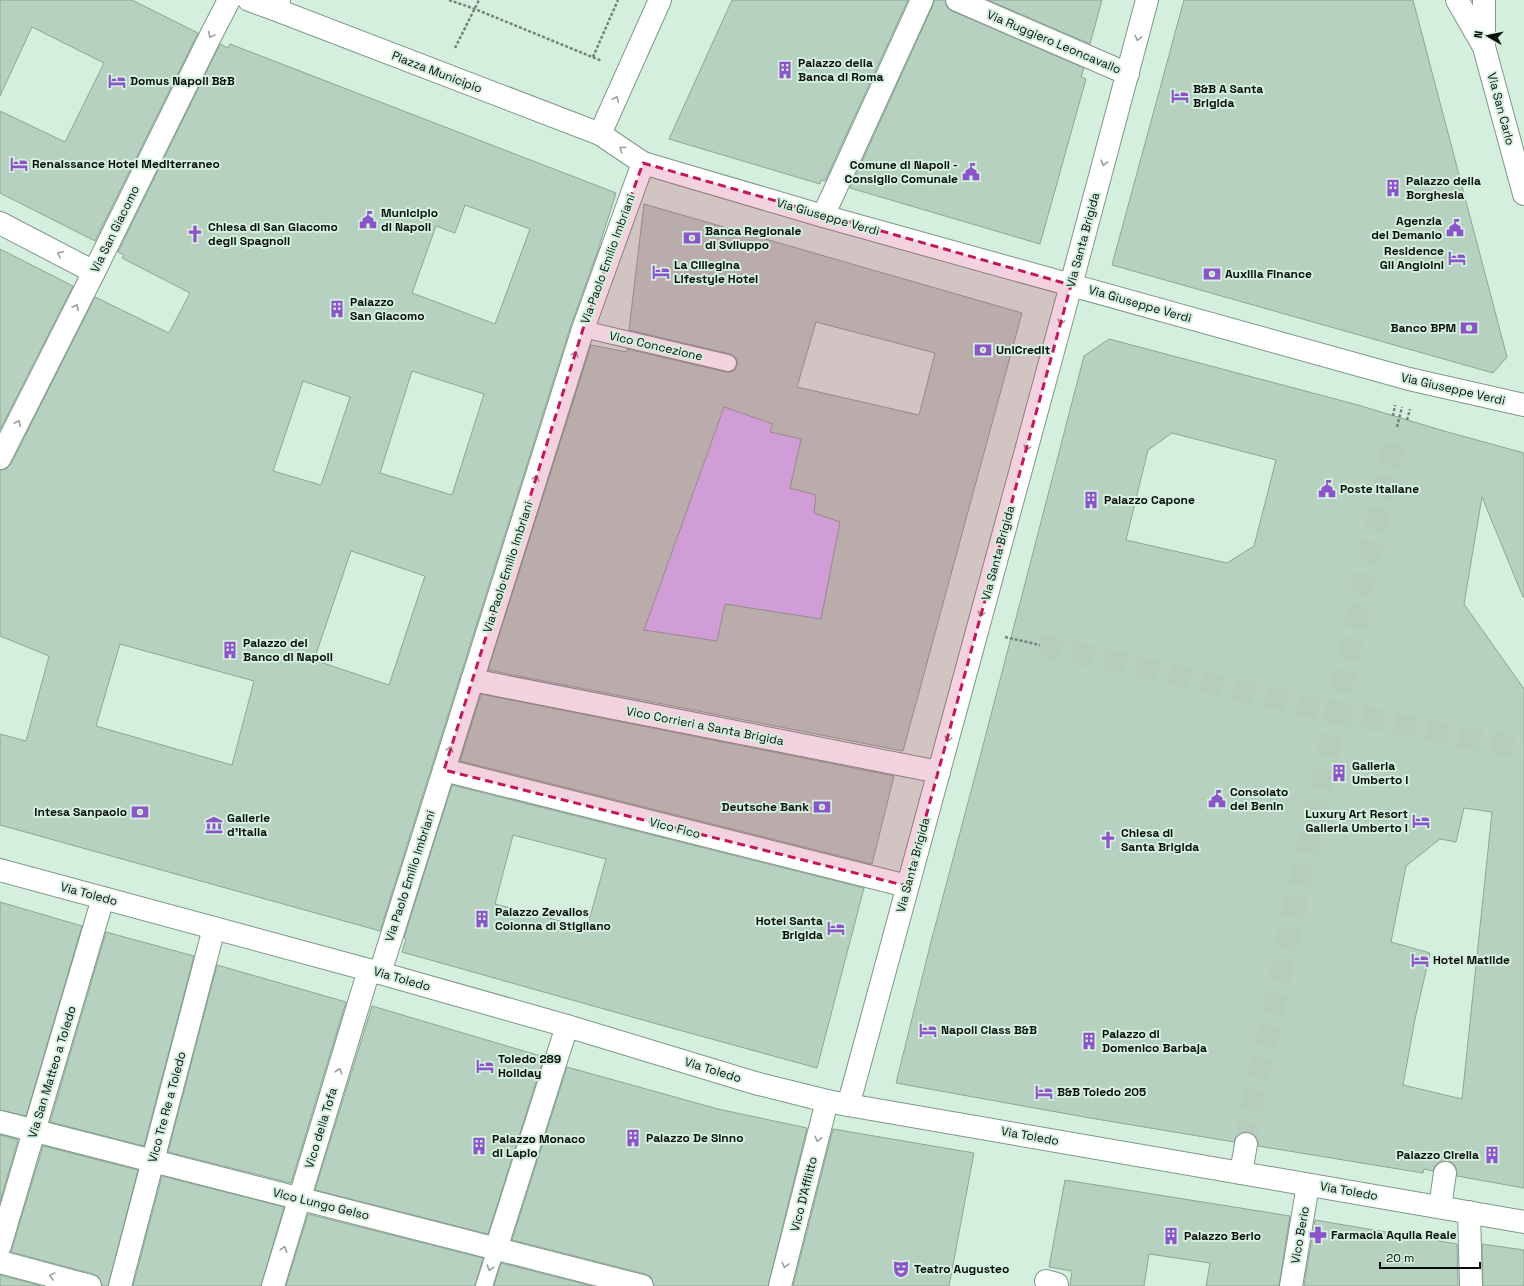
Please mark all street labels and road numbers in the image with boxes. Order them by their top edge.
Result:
street label: Via Ruggiero Leoncavallo [985,6,1123,78]
street label: Piazza Municipio [389,47,485,97]
street label: Via San Carlo [1484,71,1518,147]
street label: Via San Giacomo [87,183,143,275]
street label: Via Santa Brigida [1063,191,1103,289]
street label: Via Paolo Emilio Imbriani [577,192,639,326]
street label: Via Giuseppe Verdi [775,195,881,239]
street label: Via Giuseppe Verdi [1087,282,1193,326]
street label: Vico Concezione [608,327,704,365]
street label: Via Giuseppe Verdi [1399,369,1507,409]
street label: Via Paolo Emilio Imbriani [479,499,537,635]
street label: Via Santa Brigida [978,504,1018,602]
street label: Vico Corrieri a Santa Brigida [625,703,785,749]
street label: Via Paolo Emilio Imbriani [381,808,439,944]
street label: Vico Fico [648,814,702,842]
street label: Via Santa Brigida [893,816,933,914]
street label: Via Toledo [59,879,119,909]
street label: Via Toledo [372,963,432,995]
street label: Via San Matteo a Toledo [24,1004,80,1140]
street label: Vico Tre Re a Toledo [144,1050,190,1164]
street label: Via Toledo [683,1054,743,1086]
street label: Vico della Tofa [301,1086,341,1170]
street label: Via Toledo [1000,1123,1060,1149]
street label: Vico D'Afflitto [787,1155,821,1233]
street label: Via Toledo [1319,1178,1379,1204]
street label: Vico Lungo Gelso [271,1184,371,1224]
street label: Vico Berio [1287,1205,1313,1265]

